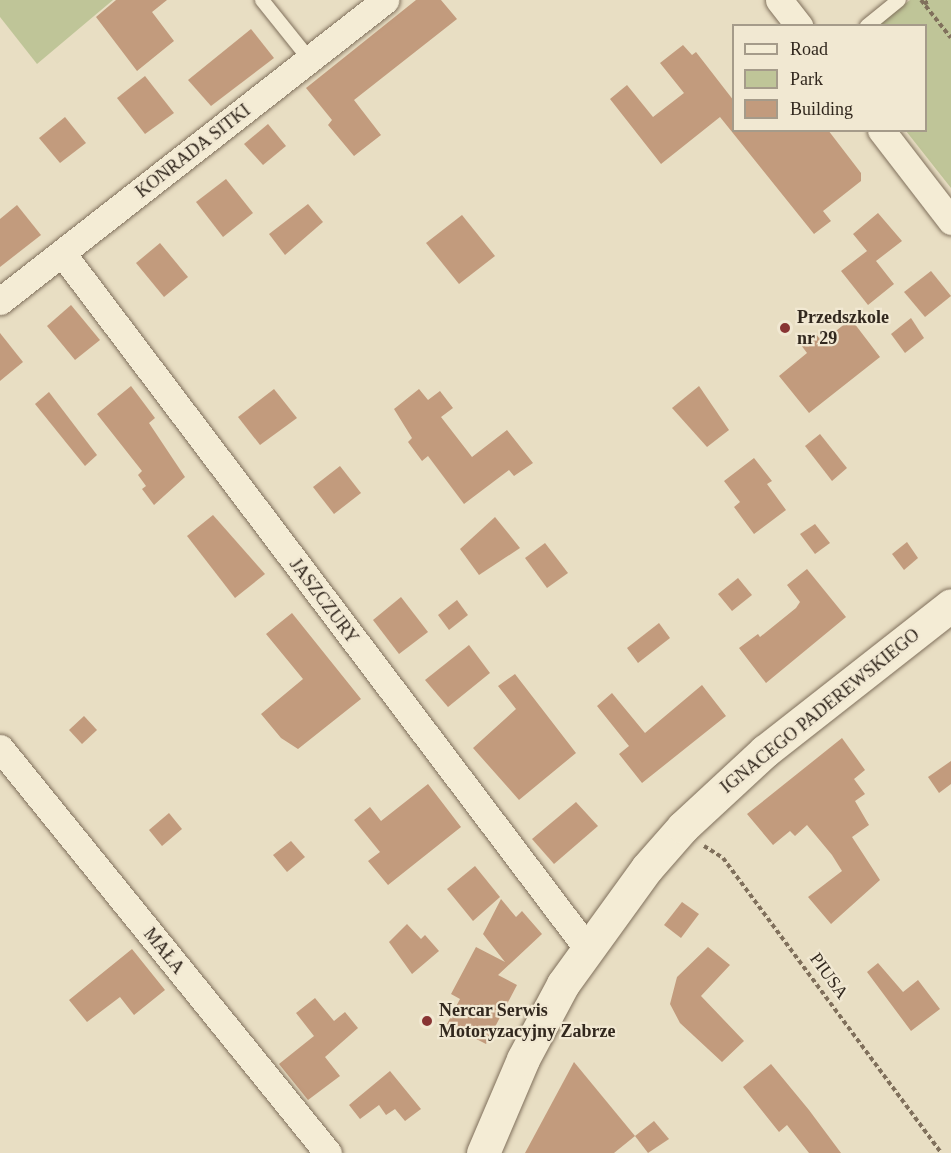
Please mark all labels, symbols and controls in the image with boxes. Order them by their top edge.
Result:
legend [732,24,927,132]
text: Road [790,39,828,59]
text: Park [790,69,823,89]
street label: KONRADA SITKI [131,99,255,203]
text: Building [790,99,853,119]
place label: Przedszkole nr 29 [797,307,889,350]
marker: Przedszkole nr 29 [778,321,792,335]
street label: JASZCZURY [285,554,363,648]
street label: IGNACEGO PADEREWSKIEGO [716,624,924,798]
street label: MAŁA [139,924,189,978]
street label: PIUSA [805,949,853,1003]
place label: Nercar Serwis Motoryzacyjny Zabrze [439,1000,615,1042]
marker: Nercar Serwis Motoryzacyjny Zabrze [420,1014,434,1028]

